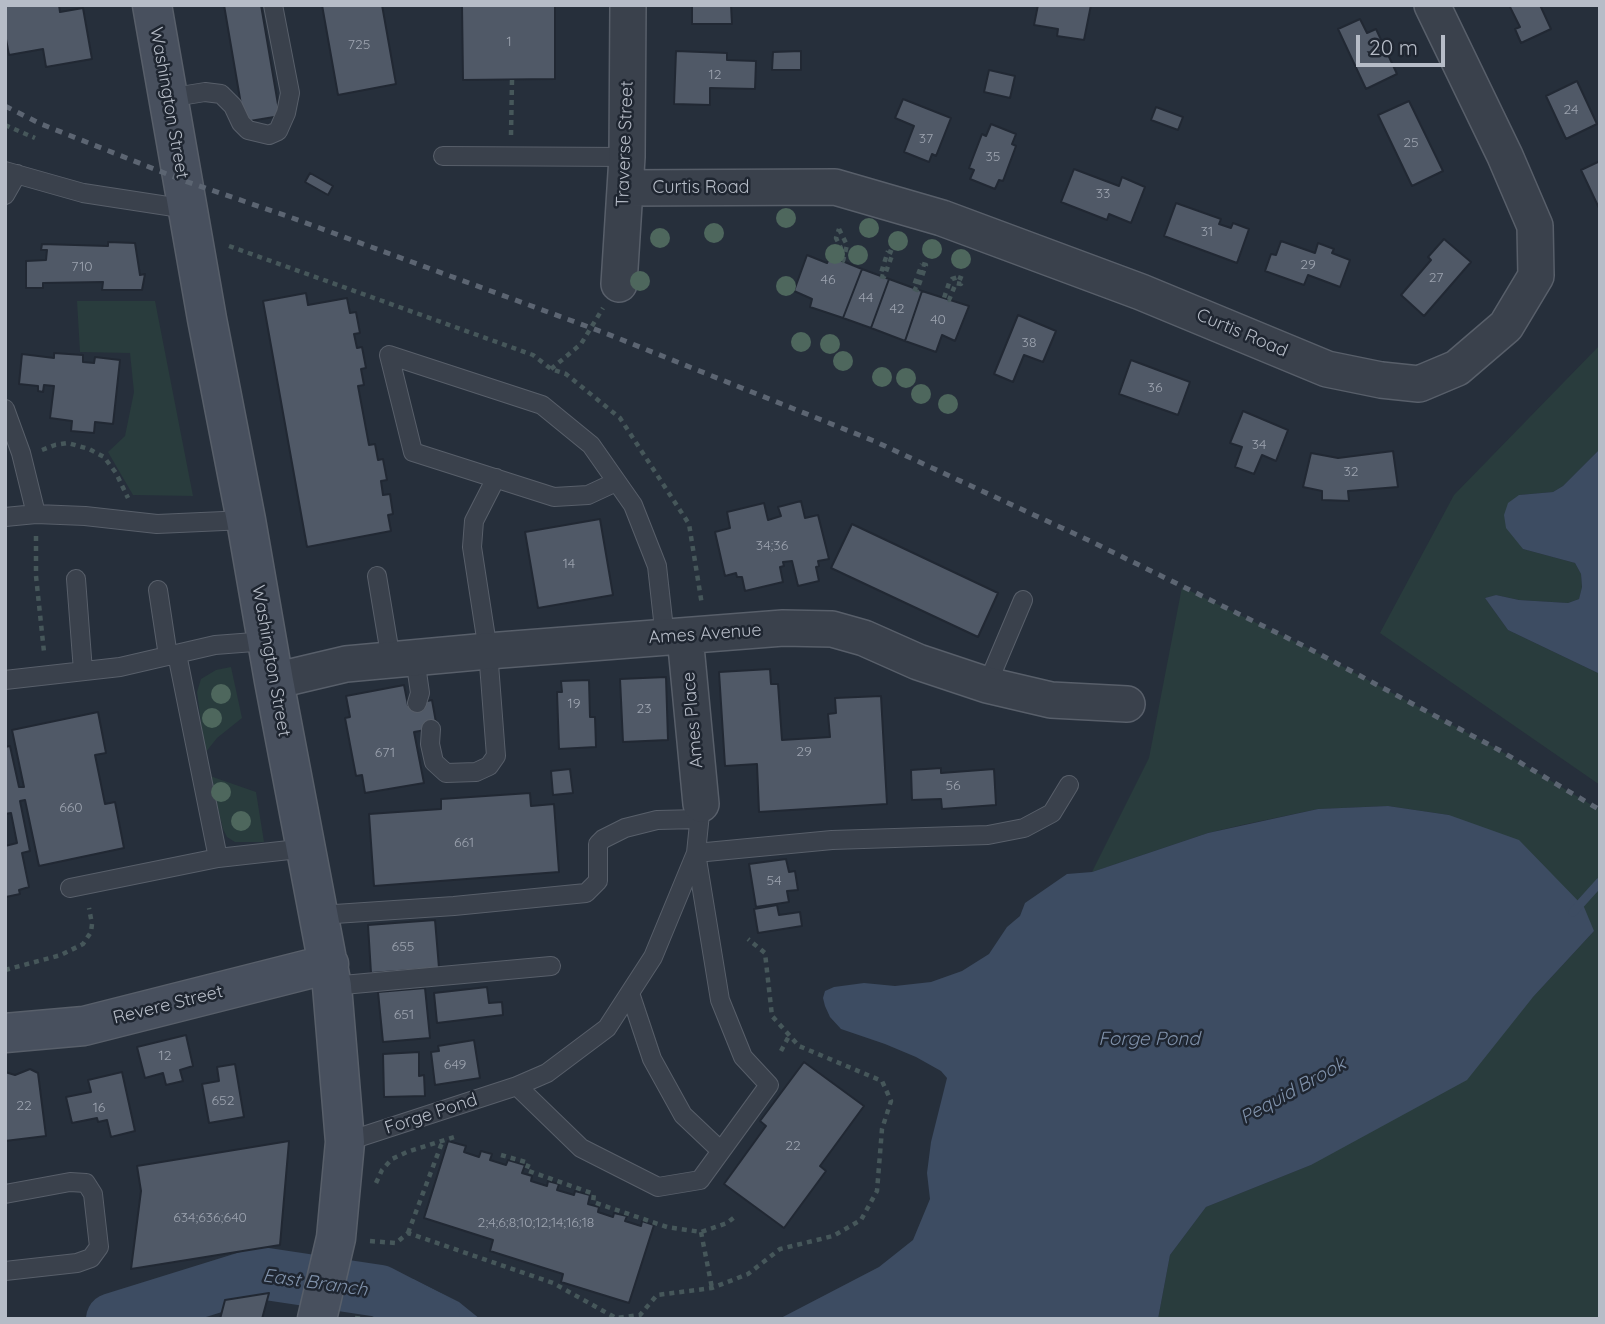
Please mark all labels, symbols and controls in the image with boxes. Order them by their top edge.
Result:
scale bar [1360,21,1449,65]
street label: Washington Street [145,25,193,181]
house number: 1 [506,34,512,50]
text: 20 m [1369,34,1418,60]
house number: 725 [348,37,370,53]
house number: 12 [709,67,721,83]
street label: Traverse Street [612,80,638,208]
house number: 24 [1564,102,1578,118]
house number: 37 [919,131,933,147]
house number: 25 [1403,135,1419,151]
house number: 35 [986,149,1000,165]
street label: Curtis Road [653,177,749,199]
house number: 33 [1096,186,1110,202]
house number: 31 [1201,224,1213,240]
house number: 29 [1300,257,1316,273]
house number: 710 [71,259,93,275]
house number: 27 [1429,270,1443,286]
house number: 46 [821,272,835,288]
house number: 44 [859,290,873,306]
house number: 42 [889,301,905,317]
street label: Curtis Road [1193,304,1291,362]
house number: 40 [930,312,946,328]
house number: 38 [1022,335,1036,351]
house number: 36 [1148,380,1162,396]
house number: 34 [1252,437,1266,453]
house number: 32 [1343,464,1359,480]
house number: 34;36 [756,538,788,554]
house number: 14 [563,556,575,572]
street label: Washington Street [247,583,295,739]
street label: Ames Avenue [648,619,762,649]
street label: Ames Place [678,671,708,769]
house number: 19 [568,696,580,712]
house number: 23 [636,701,652,717]
house number: 29 [796,744,812,760]
house number: 671 [375,745,395,761]
house number: 56 [945,778,961,794]
house number: 660 [59,800,83,816]
house number: 661 [454,835,474,851]
house number: 54 [766,873,782,889]
house number: 655 [392,939,414,955]
street label: Revere Street [111,981,225,1029]
house number: 651 [394,1007,414,1023]
water label: Forge Pond [1098,1028,1200,1050]
house number: 12 [159,1048,171,1064]
water label: Pequid Brook [1236,1053,1350,1129]
house number: 649 [444,1057,466,1073]
street label: Forge Pond [382,1089,480,1139]
house number: 652 [212,1093,234,1109]
house number: 22 [16,1098,32,1114]
house number: 16 [93,1100,105,1116]
house number: 22 [785,1138,801,1154]
house number: 634;636;640 [173,1210,247,1226]
house number: 2;4;6;8;10;12;14;16;18 [478,1215,594,1231]
water label: East Branch [261,1264,369,1302]

